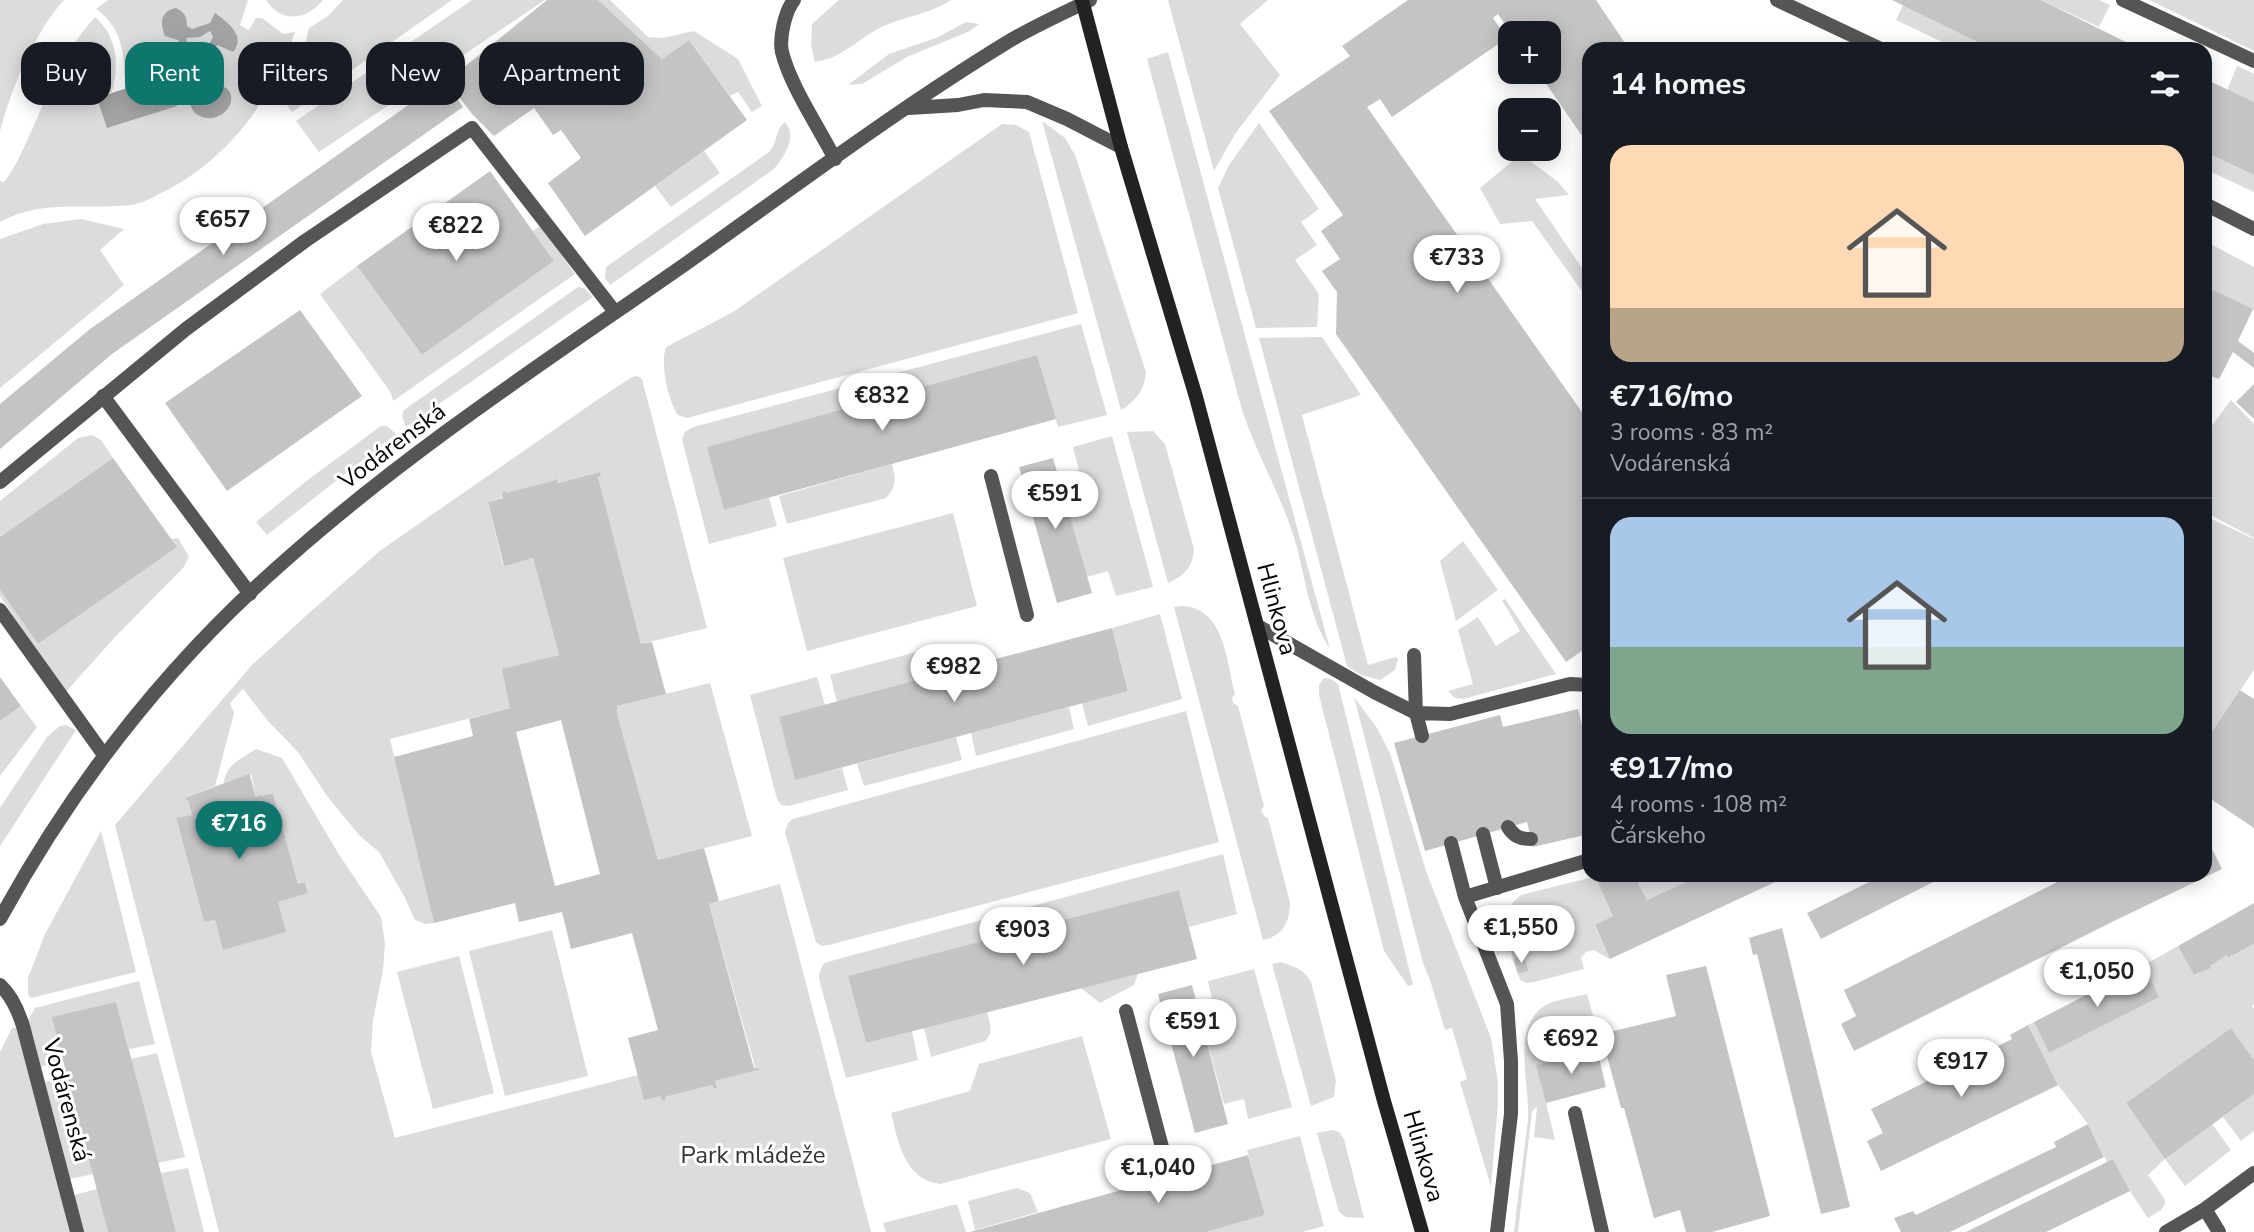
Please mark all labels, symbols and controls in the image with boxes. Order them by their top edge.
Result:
map controls [1498,21,1561,161]
button: + [1498,21,1561,84]
chip: Buy [21,42,111,105]
chip: Rent [125,42,224,105]
chip: Filters [238,42,352,105]
chip: New [366,42,465,105]
chip: Apartment [479,42,644,105]
text: 14 homes [1610,64,1746,105]
icon: filters [2146,65,2184,103]
button: − [1498,98,1561,161]
icon: home [1834,190,1960,316]
pin: €657 [182,198,264,257]
text: €657 [195,204,251,235]
pin: €822 [415,204,497,263]
text: €822 [428,210,484,241]
pin: €733 [1416,236,1498,295]
text: €733 [1429,242,1485,273]
pin: €832 [841,374,923,433]
text: €716/mo [1610,376,1733,417]
text: €832 [854,380,910,411]
street label: Vodárenská [331,395,452,497]
text: 3 rooms · 83 m² [1610,417,1773,448]
text: Vodárenská [1610,448,1731,479]
pin: €591 [1014,472,1096,531]
text: €591 [1027,478,1083,509]
street label: Hlinkova [1249,559,1305,659]
icon: home [1834,562,1960,688]
pin: €982 [913,644,995,704]
text: €982 [926,651,982,682]
text: €917/mo [1610,748,1733,789]
text: 4 rooms · 108 m² [1610,789,1787,820]
pin: €716 [198,802,280,861]
text: €716 [211,808,267,839]
text: Čárskeho [1610,820,1706,851]
pin: €1,550 [1464,906,1578,965]
pin: €903 [982,908,1064,967]
text: €1,550 [1484,912,1558,943]
text: €903 [995,914,1051,945]
pin: €1,050 [2040,950,2154,1009]
text: €1,050 [2060,956,2134,987]
pin: €591 [1152,1000,1234,1059]
text: €591 [1165,1006,1221,1037]
pin: €692 [1530,1016,1612,1076]
text: €692 [1543,1023,1599,1054]
street label: Vodárenská [35,1034,99,1165]
pin: €917 [1920,1040,2002,1099]
text: €917 [1933,1046,1989,1077]
street label: Hlinkova [1396,1106,1452,1206]
park label: Park mládeže [681,1139,825,1171]
pin: €1,040 [1101,1146,1215,1205]
text: €1,040 [1121,1152,1195,1183]

